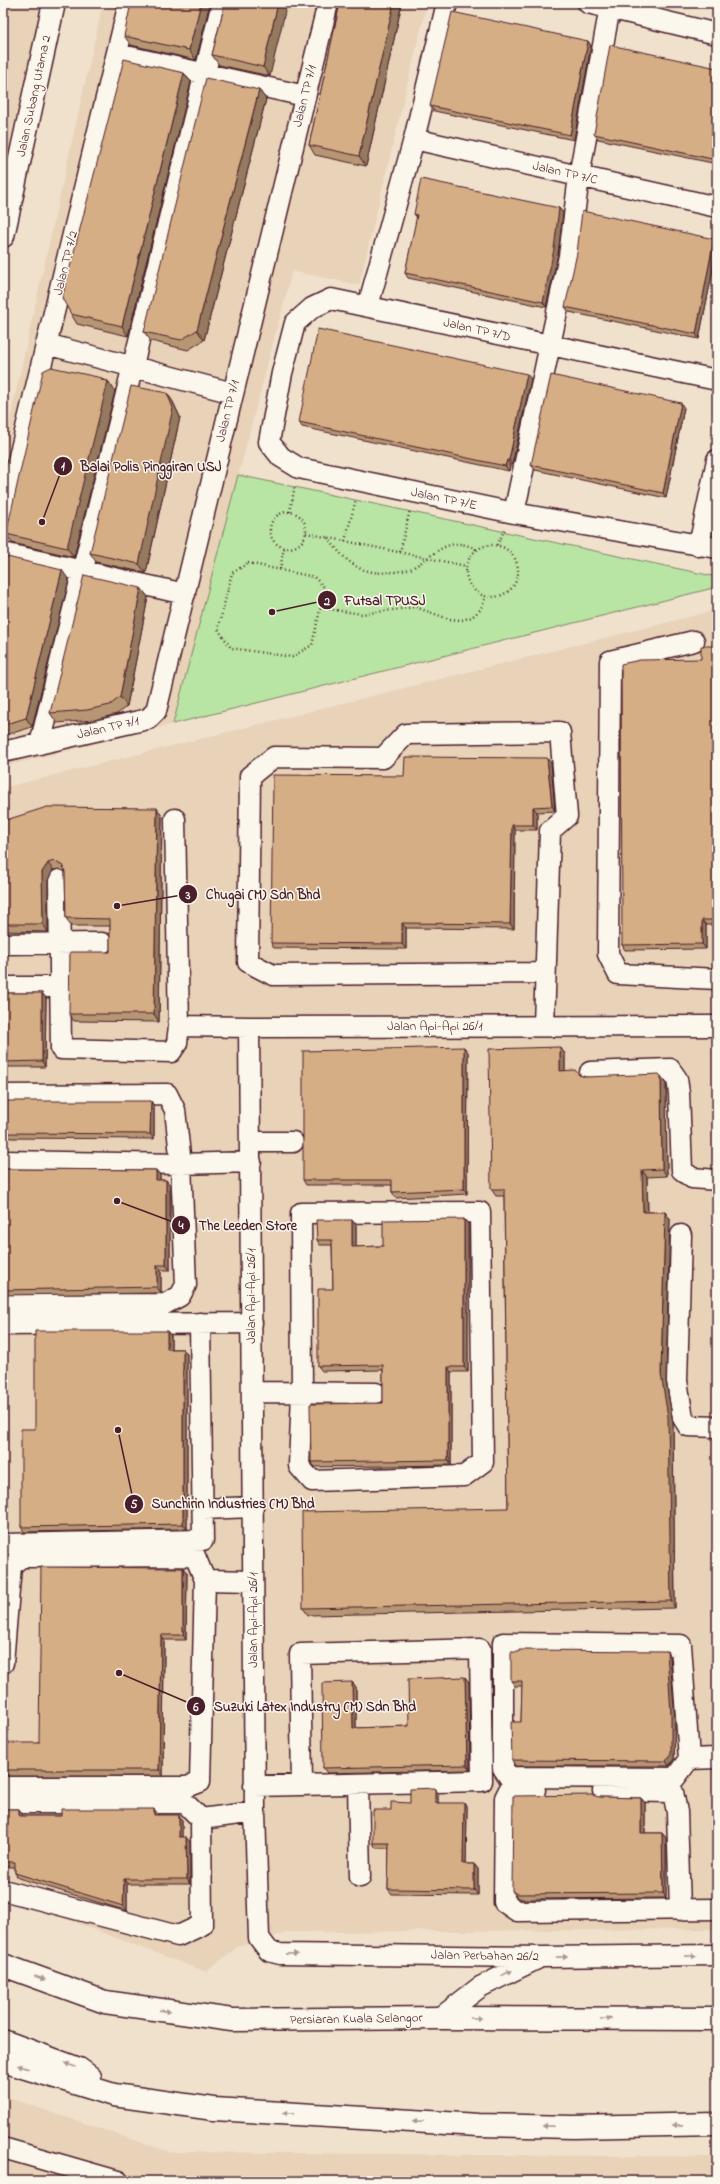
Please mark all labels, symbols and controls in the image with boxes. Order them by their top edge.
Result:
street label: Jalan Subang Utama 2 [12,33,57,159]
street label: Jalan TP 7/1 [288,63,322,129]
street label: Jalan TP 7/C [531,156,599,190]
street label: Jalan TP 7/2 [49,228,83,297]
street label: Jalan TP 7/D [441,313,513,347]
street label: Jalan TP 7/1 [211,378,245,444]
callout: Balai Polis Pinggiran USJ [53,453,230,479]
text: Balai Polis Pinggiran USJ [79,457,222,480]
text: 1 [61,458,65,476]
street label: Jalan TP 7/E [409,483,479,515]
callout: Futsal TPUSJ [317,587,434,613]
text: Futsal TPUSJ [343,591,426,612]
text: 2 [323,593,330,611]
street label: Jalan TP 7/1 [75,712,141,744]
callout: Chugai (M) Sdn Bhd [178,881,328,907]
text: Chugai (M) Sdn Bhd [206,885,320,908]
text: 3 [185,887,191,905]
street label: Jalan Api-Api 26/1 [387,1017,483,1036]
callout: The Leeden Store [171,1212,305,1238]
text: The Leeden Store [199,1216,298,1237]
text: 4 [178,1217,184,1235]
street label: Jalan Api-Api 26/1 [242,1248,261,1344]
callout: Sunchirin Industries (M) Bhd [124,1491,323,1517]
text: Sunchirin Industries (M) Bhd [151,1494,315,1515]
text: 5 [131,1496,138,1514]
street label: Jalan Api-Api 26/1 [244,1572,263,1668]
callout: Suzuki Latex Industry (M) Sdn Bhd [186,1693,424,1719]
text: Suzuki Latex Industry (M) Sdn Bhd [214,1697,416,1720]
text: 6 [192,1699,199,1717]
street label: Jalan Perbahan 26/2 [431,1946,540,1966]
one-way arrow [286,1951,299,1957]
one-way arrow [685,1952,698,1959]
one-way arrow [556,1954,569,1960]
one-way arrow [502,1970,513,1976]
one-way arrow [34,1975,46,1981]
one-way arrow [159,2008,171,2014]
street label: Persiaran Kuala Selangor [289,2008,424,2031]
one-way arrow [470,2015,483,2021]
one-way arrow [600,2015,612,2022]
one-way arrow [64,2062,76,2068]
one-way arrow [17,2064,29,2070]
one-way arrow [282,2110,294,2117]
one-way arrow [412,2118,424,2125]
one-way arrow [671,2122,684,2128]
one-way arrow [541,2123,554,2129]

